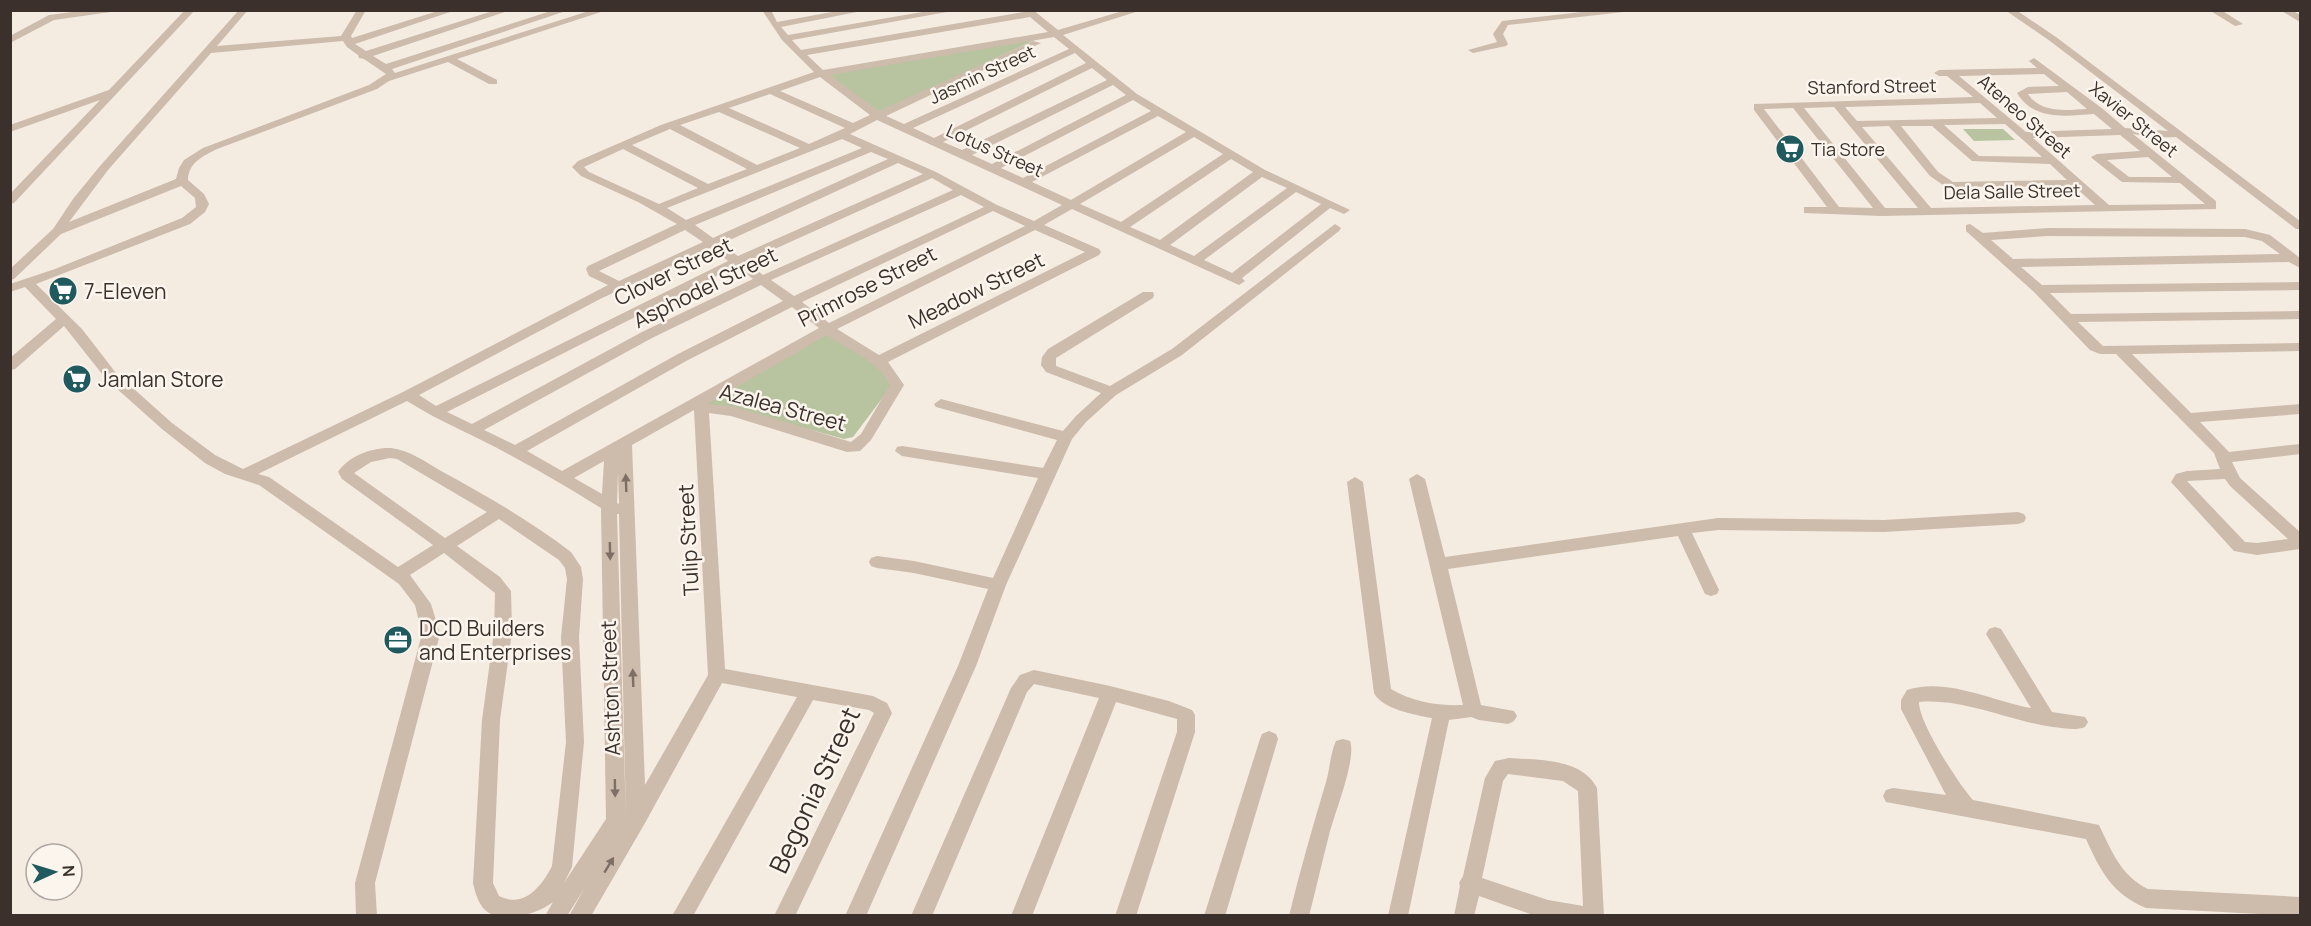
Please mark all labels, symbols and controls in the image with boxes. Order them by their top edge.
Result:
street label: Jasmin Street [925,39,1039,109]
street label: Ateneo Street [1973,69,2077,163]
street label: Stanford Street [1807,73,1937,99]
street label: Xavier Street [2085,76,2183,162]
street label: Lotus Street [943,118,1047,182]
supermarket icon: Tia Store [1774,133,1806,165]
place label: Tia Store [1811,137,1885,161]
street label: Dela Salle Street [1943,178,2081,204]
street label: Clover Street [609,230,737,312]
street label: Primrose Street [793,239,941,333]
street label: Asphodel Street [628,240,782,334]
street label: Meadow Street [903,245,1049,335]
supermarket icon: 7-Eleven [47,275,79,307]
place label: 7-Eleven [84,277,167,305]
supermarket icon: Jamlan Store [61,363,93,395]
place label: Jamlan Store [98,365,223,393]
street label: Azalea Street [717,377,849,437]
one-way arrow [622,474,631,493]
street label: Tulip Street [671,483,705,597]
one-way arrow [605,541,615,560]
place label: DCD Builders and Enterprises [419,614,571,666]
street label: Ashton Street [594,620,626,756]
office icon: DCD Builders and Enterprises [382,624,414,656]
one-way arrow [628,669,637,688]
street label: Begonia Street [760,701,868,879]
one-way arrow [610,778,620,797]
north arrow [24,842,84,902]
one-way arrow [603,857,614,873]
text: N [58,864,80,877]

